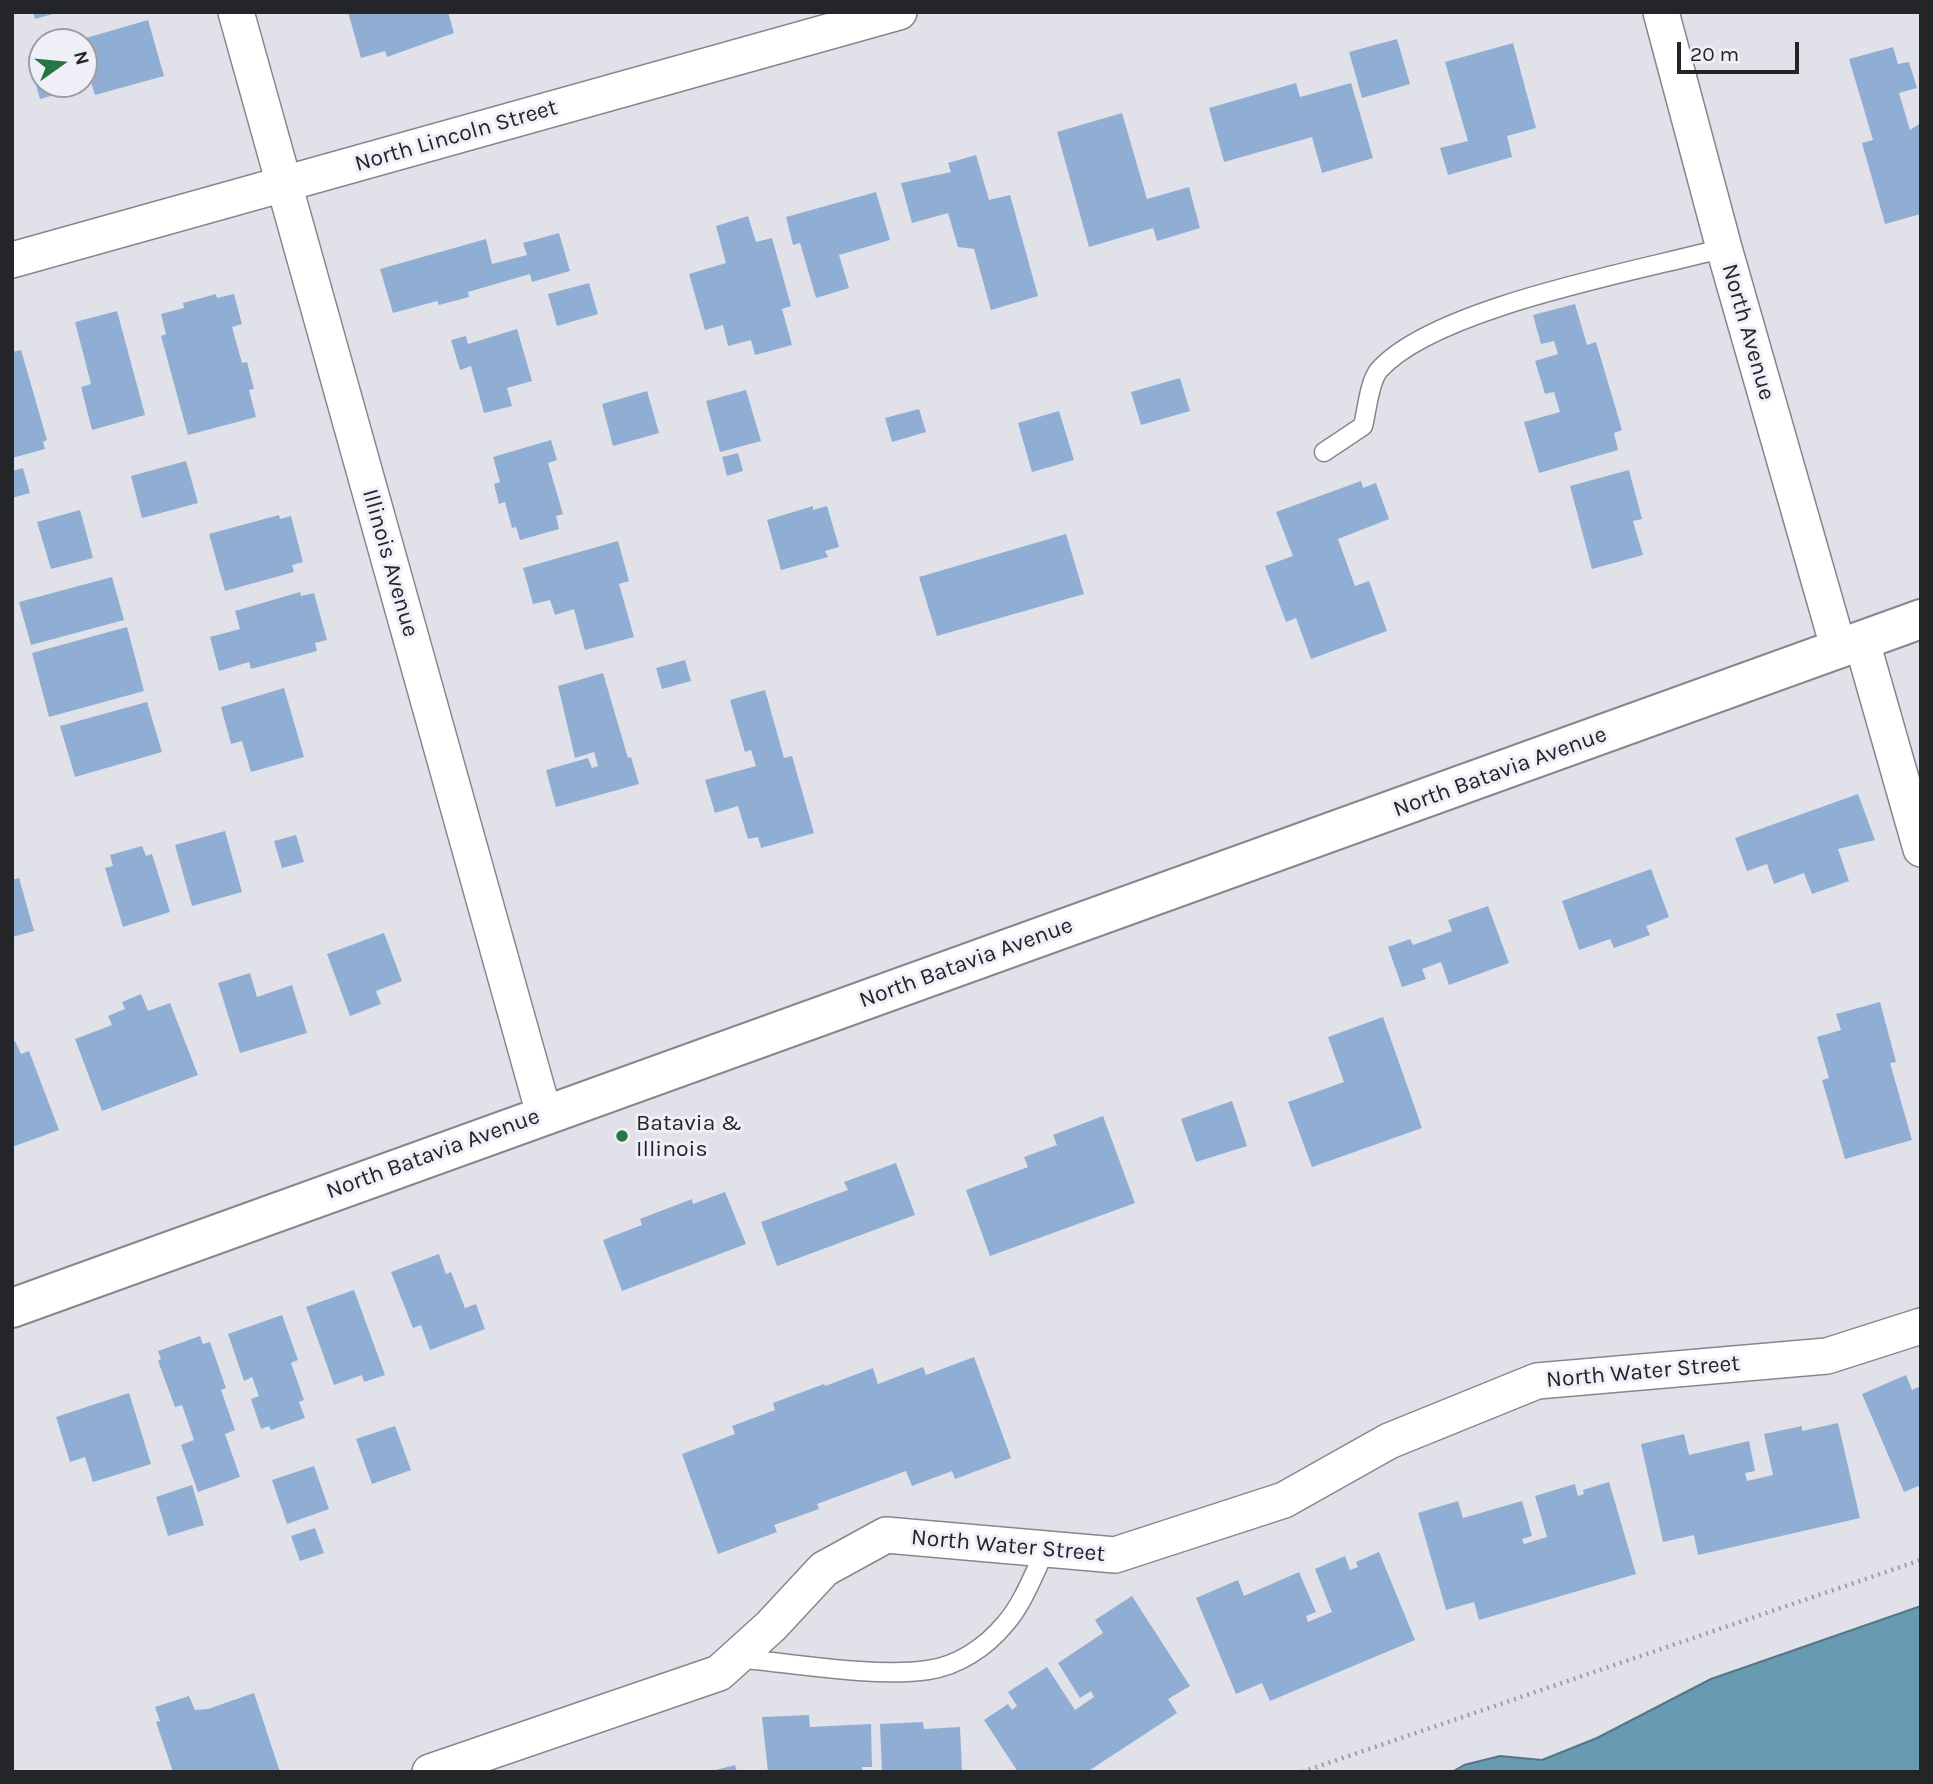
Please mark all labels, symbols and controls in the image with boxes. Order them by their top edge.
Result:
north arrow [28,28,98,98]
scale bar [1681,28,1804,72]
text: 20 m [1690,42,1739,66]
text: N [69,49,94,68]
street label: North Lincoln Street [352,94,560,178]
street label: North Avenue [1715,261,1781,403]
street label: Illinois Avenue [356,486,424,640]
street label: North Batavia Avenue [1390,721,1610,823]
street label: North Batavia Avenue [856,912,1076,1014]
street label: North Batavia Avenue [323,1103,543,1205]
place label: Batavia & Illinois [636,1109,742,1163]
marker: Batavia & Illinois [614,1128,630,1144]
street label: North Water Street [1545,1350,1741,1394]
street label: North Water Street [910,1524,1106,1568]

